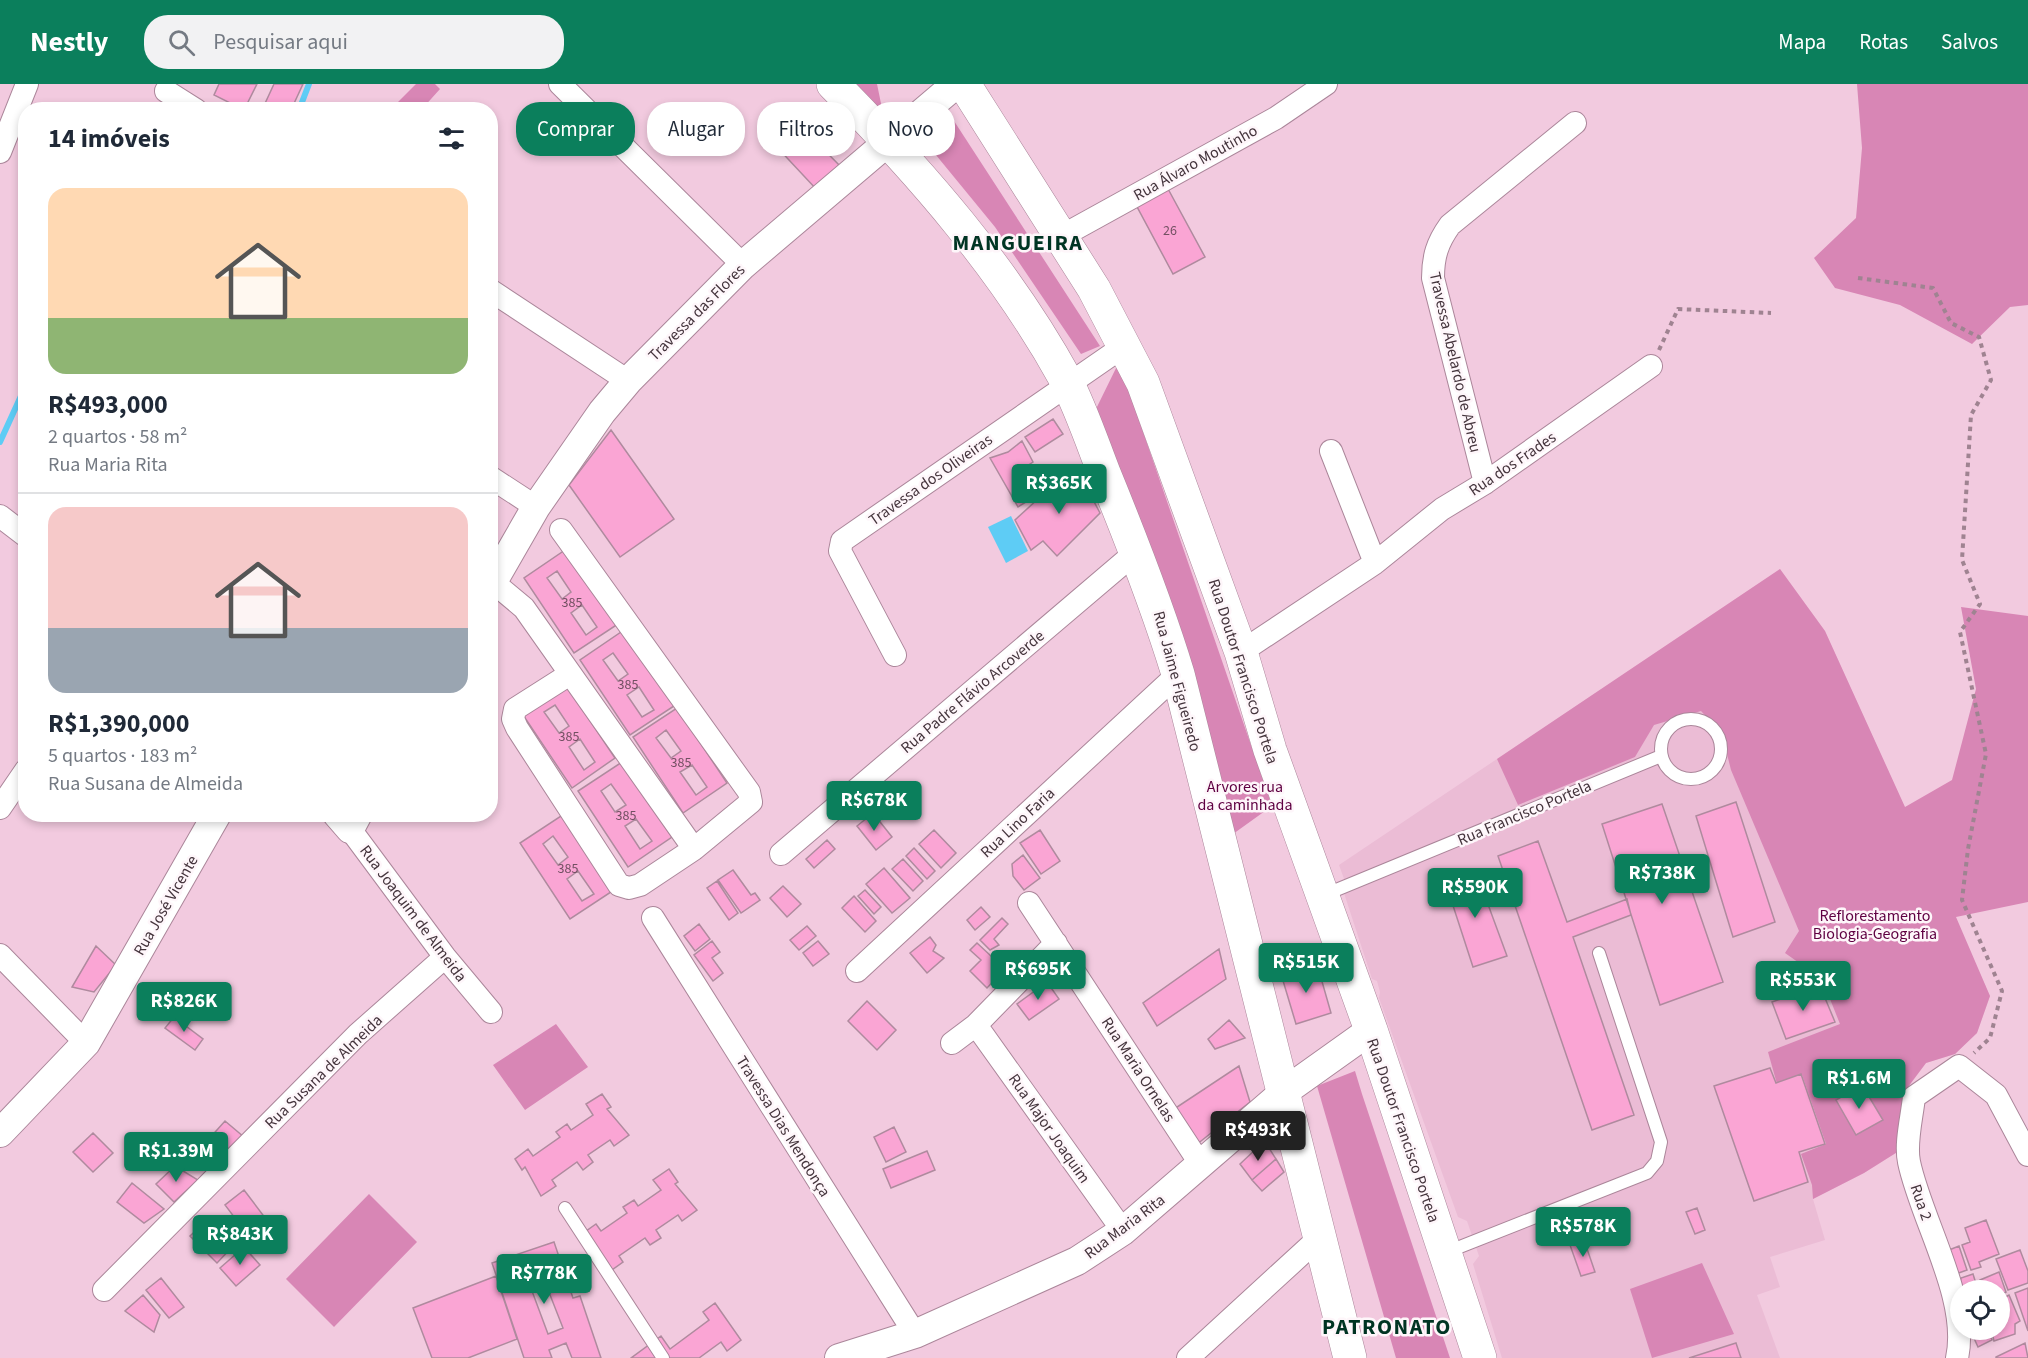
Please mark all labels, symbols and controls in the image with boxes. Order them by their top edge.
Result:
search box [144,15,564,69]
text: Nestly [30,22,108,62]
icon: search [165,26,198,59]
text: Pesquisar aqui [213,26,348,58]
text: Mapa [1778,27,1826,57]
text: Rotas [1859,27,1908,57]
text: Salvos [1941,27,1998,57]
chip: Comprar [516,102,635,156]
chip: Alugar [647,102,745,156]
chip: Filtros [757,102,855,156]
chip: Novo [867,102,955,156]
text: 14 imóveis [48,120,170,157]
street label: Rua Álvaro Moutinho [1129,120,1262,206]
icon: filters [435,122,468,155]
house number: 26 [1163,221,1177,241]
icon: home [204,227,312,335]
district label: MANGUEIRA [953,227,1083,259]
street label: Travessa das Flores [643,259,750,366]
street label: Travessa Abelardo de Abreu [1424,270,1486,455]
text: R$493,000 [48,386,168,423]
text: 2 quartos · 58 m² [48,423,187,451]
street label: Rua dos Frades [1465,426,1561,501]
street label: Travessa dos Oliveiras [864,429,997,531]
text: Rua Maria Rita [48,451,168,479]
pin: R$365K [1010,464,1108,515]
text: R$365K [1026,469,1092,497]
icon: home [204,546,312,654]
street label: Rua Doutor Francisco Portela [1203,576,1283,767]
house number: 385 [562,593,582,613]
street label: Rua Jaime Figueiredo [1148,609,1206,754]
street label: Rua Padre Flávio Arcoverde [896,625,1049,759]
house number: 385 [618,675,638,695]
text: R$1,390,000 [48,705,189,742]
house number: 385 [559,727,579,747]
text: 5 quartos · 183 m² [48,742,197,770]
house number: 385 [671,753,691,773]
text: Rua Susana de Almeida [48,770,243,798]
street label: Rua Francisco Portela [1454,775,1595,851]
park label: Arvores rua da caminhada [1197,776,1293,816]
pin: R$678K [825,781,923,832]
street label: Rua Lino Faria [976,782,1060,863]
text: R$678K [841,786,907,814]
house number: 385 [616,806,636,826]
street label: Rua Joaquim de Almeida [354,841,472,987]
street label: Rua José Vicente [128,851,203,960]
pin: R$738K [1613,854,1711,905]
house number: 385 [558,859,578,879]
text: R$738K [1629,859,1695,887]
pin: R$590K [1426,868,1524,919]
text: R$590K [1442,873,1508,901]
park label: Reflorestamento Biologia-Geografia [1813,905,1937,945]
pin: R$515K [1257,943,1355,994]
text: R$515K [1273,948,1339,976]
pin: R$695K [989,950,1087,1001]
text: R$695K [1005,955,1071,983]
pin: R$553K [1754,961,1852,1012]
text: R$553K [1770,966,1836,994]
pin: R$826K [135,982,233,1033]
text: R$826K [151,987,217,1015]
street label: Rua Susana de Almeida [260,1010,387,1134]
street label: Rua Maria Ornelas [1096,1013,1181,1127]
street label: Rua Doutor Francisco Portela [1361,1035,1445,1225]
street label: Travessa Dias Mendonça [731,1052,836,1201]
pin: R$1.6M [1810,1059,1908,1110]
text: R$1.6M [1826,1064,1892,1092]
street label: Rua Major Joaquim [1003,1069,1095,1188]
pin: R$493K [1209,1111,1307,1162]
text: R$493K [1225,1116,1291,1144]
pin: R$1.39M [121,1132,231,1183]
text: R$1.39M [138,1137,214,1165]
street label: Rua 2 [1905,1181,1937,1223]
street label: Rua Maria Rita [1080,1189,1169,1264]
pin: R$578K [1534,1207,1632,1258]
text: R$578K [1550,1212,1616,1240]
pin: R$843K [191,1215,289,1266]
text: R$843K [207,1220,273,1248]
pin: R$778K [495,1254,593,1305]
text: R$778K [511,1259,577,1287]
map controls [1950,1280,2010,1340]
button: locate [1950,1280,2010,1340]
district label: PATRONATO [1322,1311,1452,1343]

